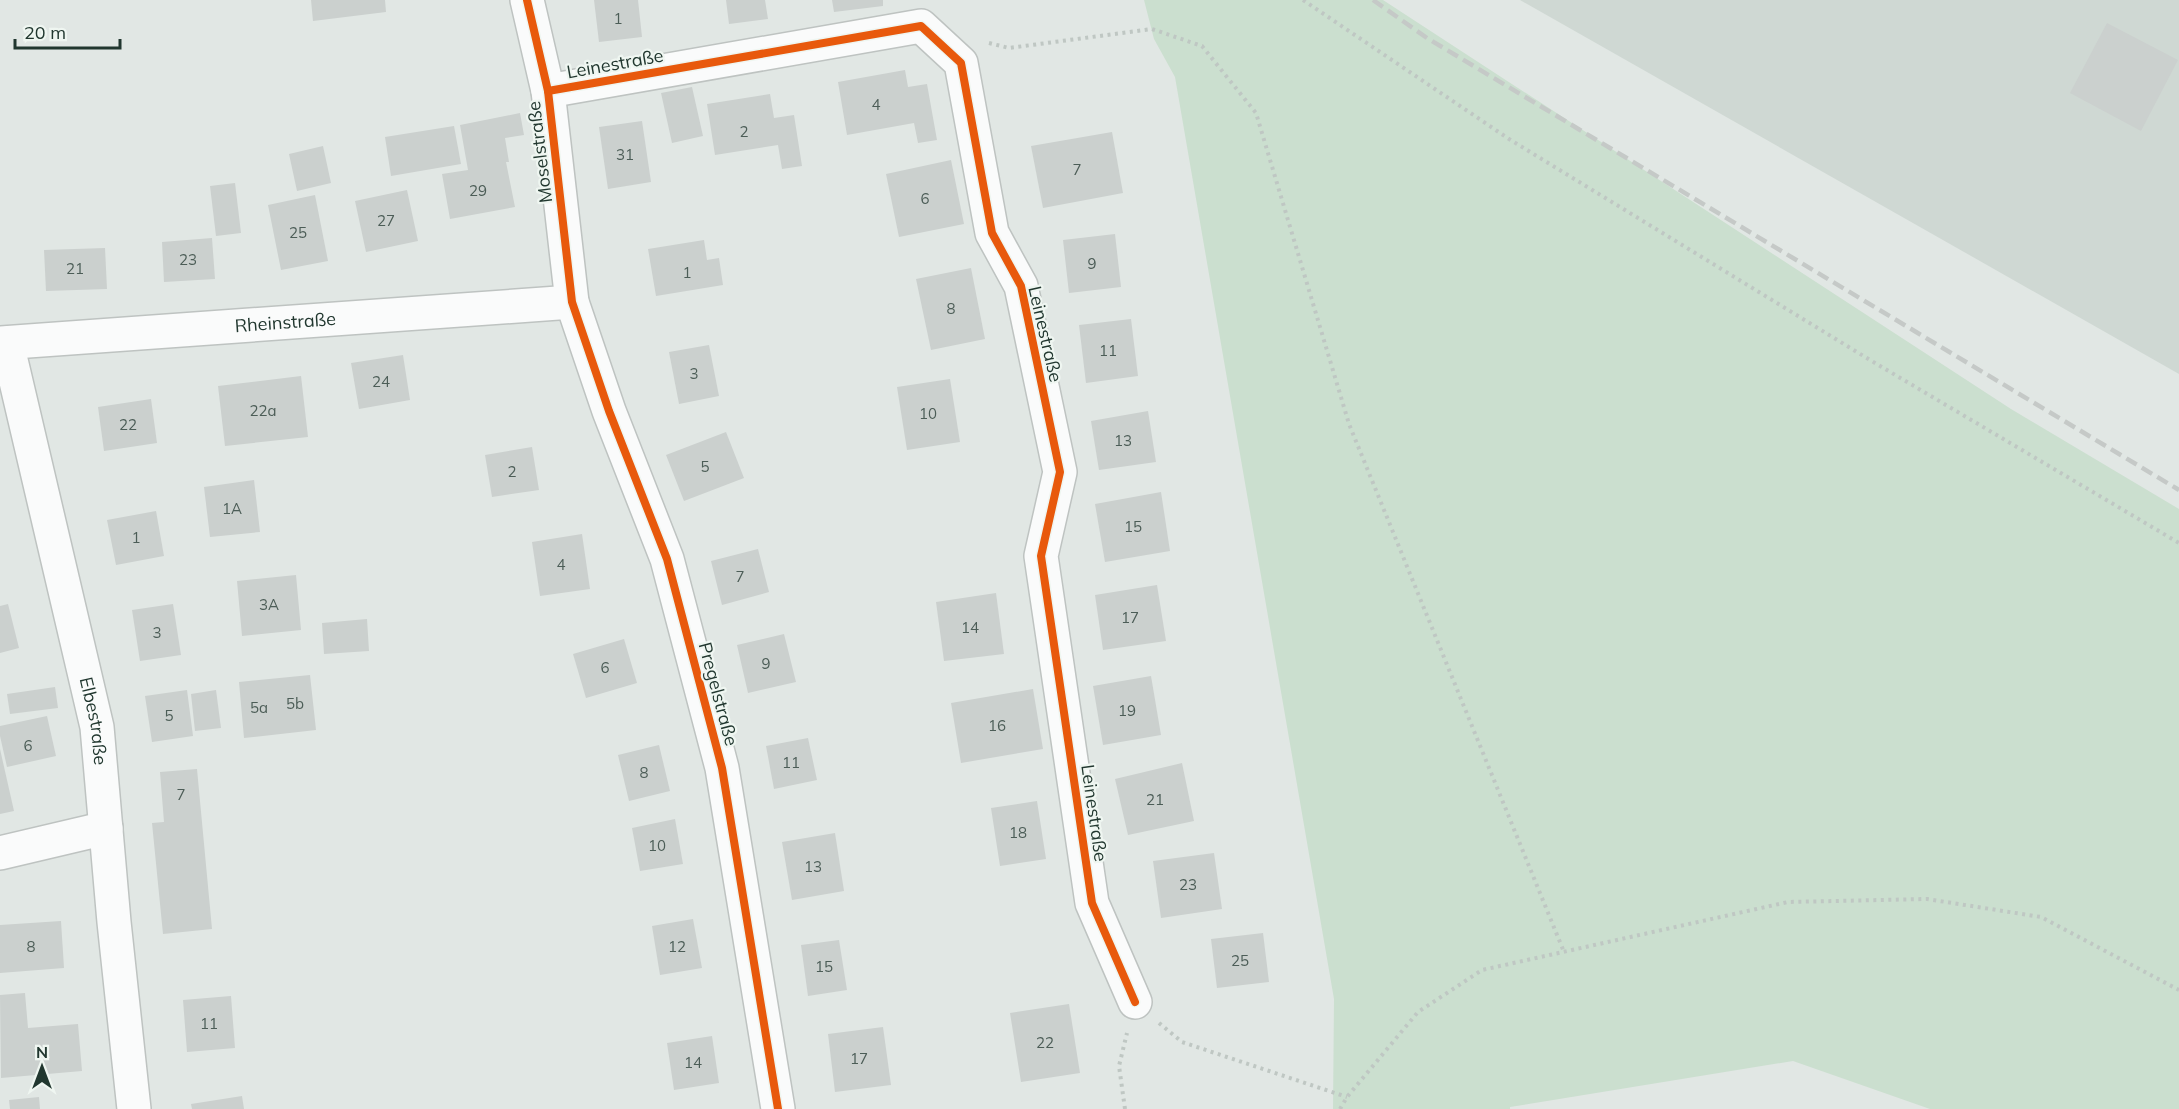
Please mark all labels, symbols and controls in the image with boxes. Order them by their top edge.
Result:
house number: 1 [613,9,623,28]
scale bar [15,12,120,50]
text: 20 m [24,21,66,44]
street label: Leinestraße [565,44,665,83]
house number: 4 [871,95,881,114]
street label: Moselstraße [522,100,557,204]
house number: 2 [739,122,749,141]
house number: 31 [616,145,634,164]
house number: 7 [1072,160,1082,179]
house number: 29 [469,181,487,200]
house number: 6 [920,189,930,208]
house number: 27 [377,211,395,230]
house number: 25 [289,223,307,242]
house number: 23 [179,250,197,269]
house number: 9 [1087,254,1097,273]
house number: 21 [66,259,84,278]
house number: 1 [682,263,692,282]
street label: Leinestraße [1023,284,1068,384]
house number: 8 [946,299,956,318]
street label: Rheinstraße [234,307,337,337]
house number: 11 [1099,341,1117,360]
house number: 3 [689,364,699,383]
house number: 24 [372,372,390,391]
house number: 22a [249,401,277,420]
house number: 10 [919,404,937,423]
house number: 22 [119,415,137,434]
house number: 13 [1114,431,1132,450]
house number: 5 [700,457,710,476]
house number: 2 [507,462,517,481]
house number: 1A [222,499,242,518]
house number: 15 [1124,517,1142,536]
house number: 1 [131,528,141,547]
house number: 4 [556,555,566,574]
house number: 7 [735,567,745,586]
house number: 3A [259,595,279,614]
house number: 17 [1121,608,1139,627]
house number: 14 [961,618,979,637]
house number: 3 [152,623,162,642]
street label: Pregelstraße [694,640,743,748]
house number: 9 [761,654,771,673]
house number: 6 [600,658,610,677]
street label: Elbestraße [75,675,112,766]
house number: 5b [286,694,304,713]
house number: 5a [250,698,268,717]
house number: 19 [1118,701,1136,720]
house number: 5 [164,706,174,725]
house number: 16 [988,716,1006,735]
house number: 6 [23,736,33,755]
house number: 11 [782,753,800,772]
house number: 8 [639,763,649,782]
street label: Leinestraße [1076,763,1113,863]
house number: 7 [176,785,186,804]
house number: 21 [1146,790,1164,809]
house number: 18 [1009,823,1027,842]
house number: 10 [648,836,666,855]
house number: 13 [804,857,822,876]
house number: 23 [1179,875,1197,894]
house number: 8 [26,937,36,956]
house number: 12 [668,937,686,956]
house number: 25 [1231,951,1249,970]
house number: 15 [815,957,833,976]
house number: 11 [200,1014,218,1033]
house number: 22 [1036,1033,1054,1052]
north arrow [12,1037,72,1097]
text: N [36,1042,48,1062]
house number: 17 [850,1049,868,1068]
house number: 14 [684,1053,702,1072]

